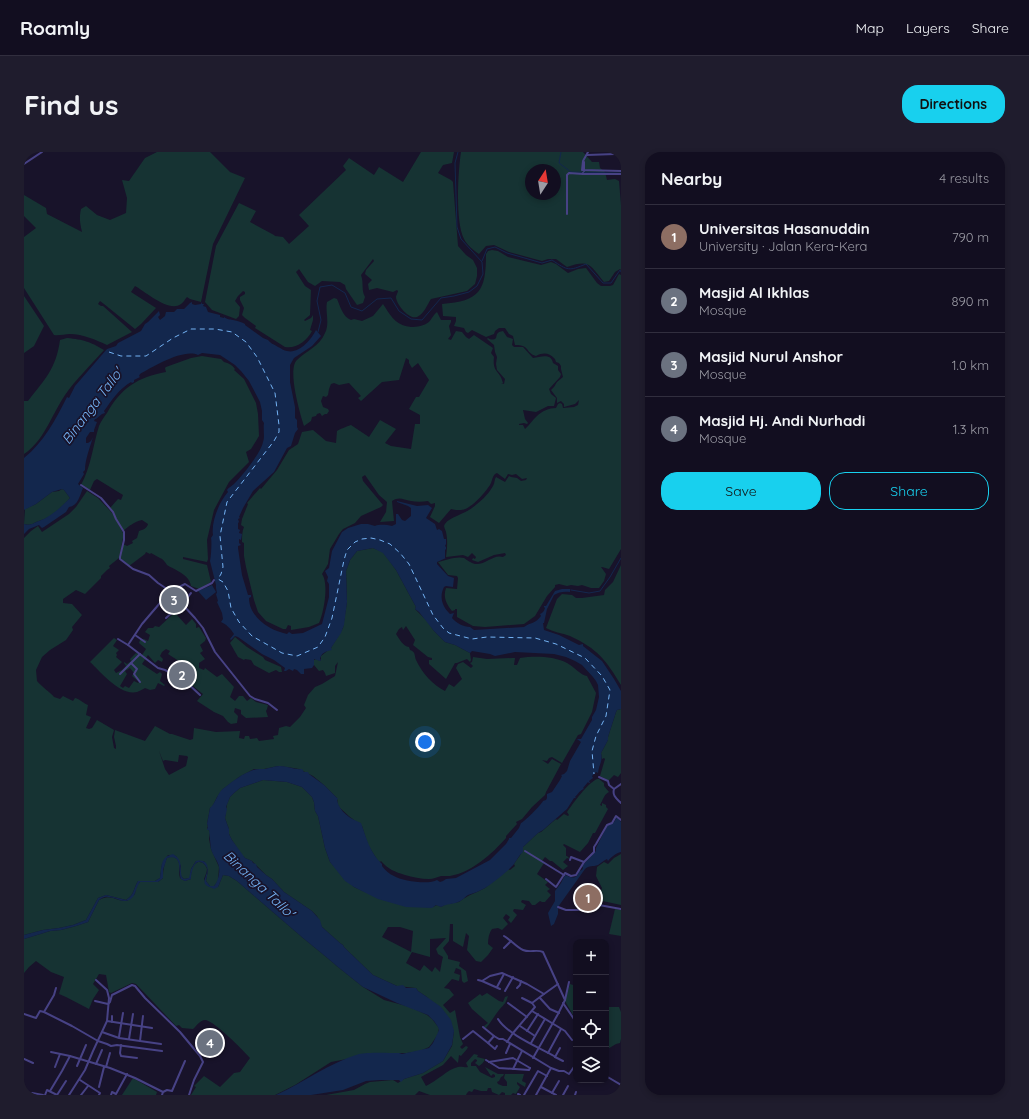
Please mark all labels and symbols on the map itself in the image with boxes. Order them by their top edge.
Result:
north arrow [525,164,561,200]
water label: Binanga Tallo' [58,363,128,448]
pin: 3 [161,585,187,615]
pin: 2 [169,660,195,690]
your location [415,732,435,752]
water label: Binanga Tallo' [220,846,300,923]
pin: 1 [575,883,601,913]
pin: 4 [197,1028,223,1058]

